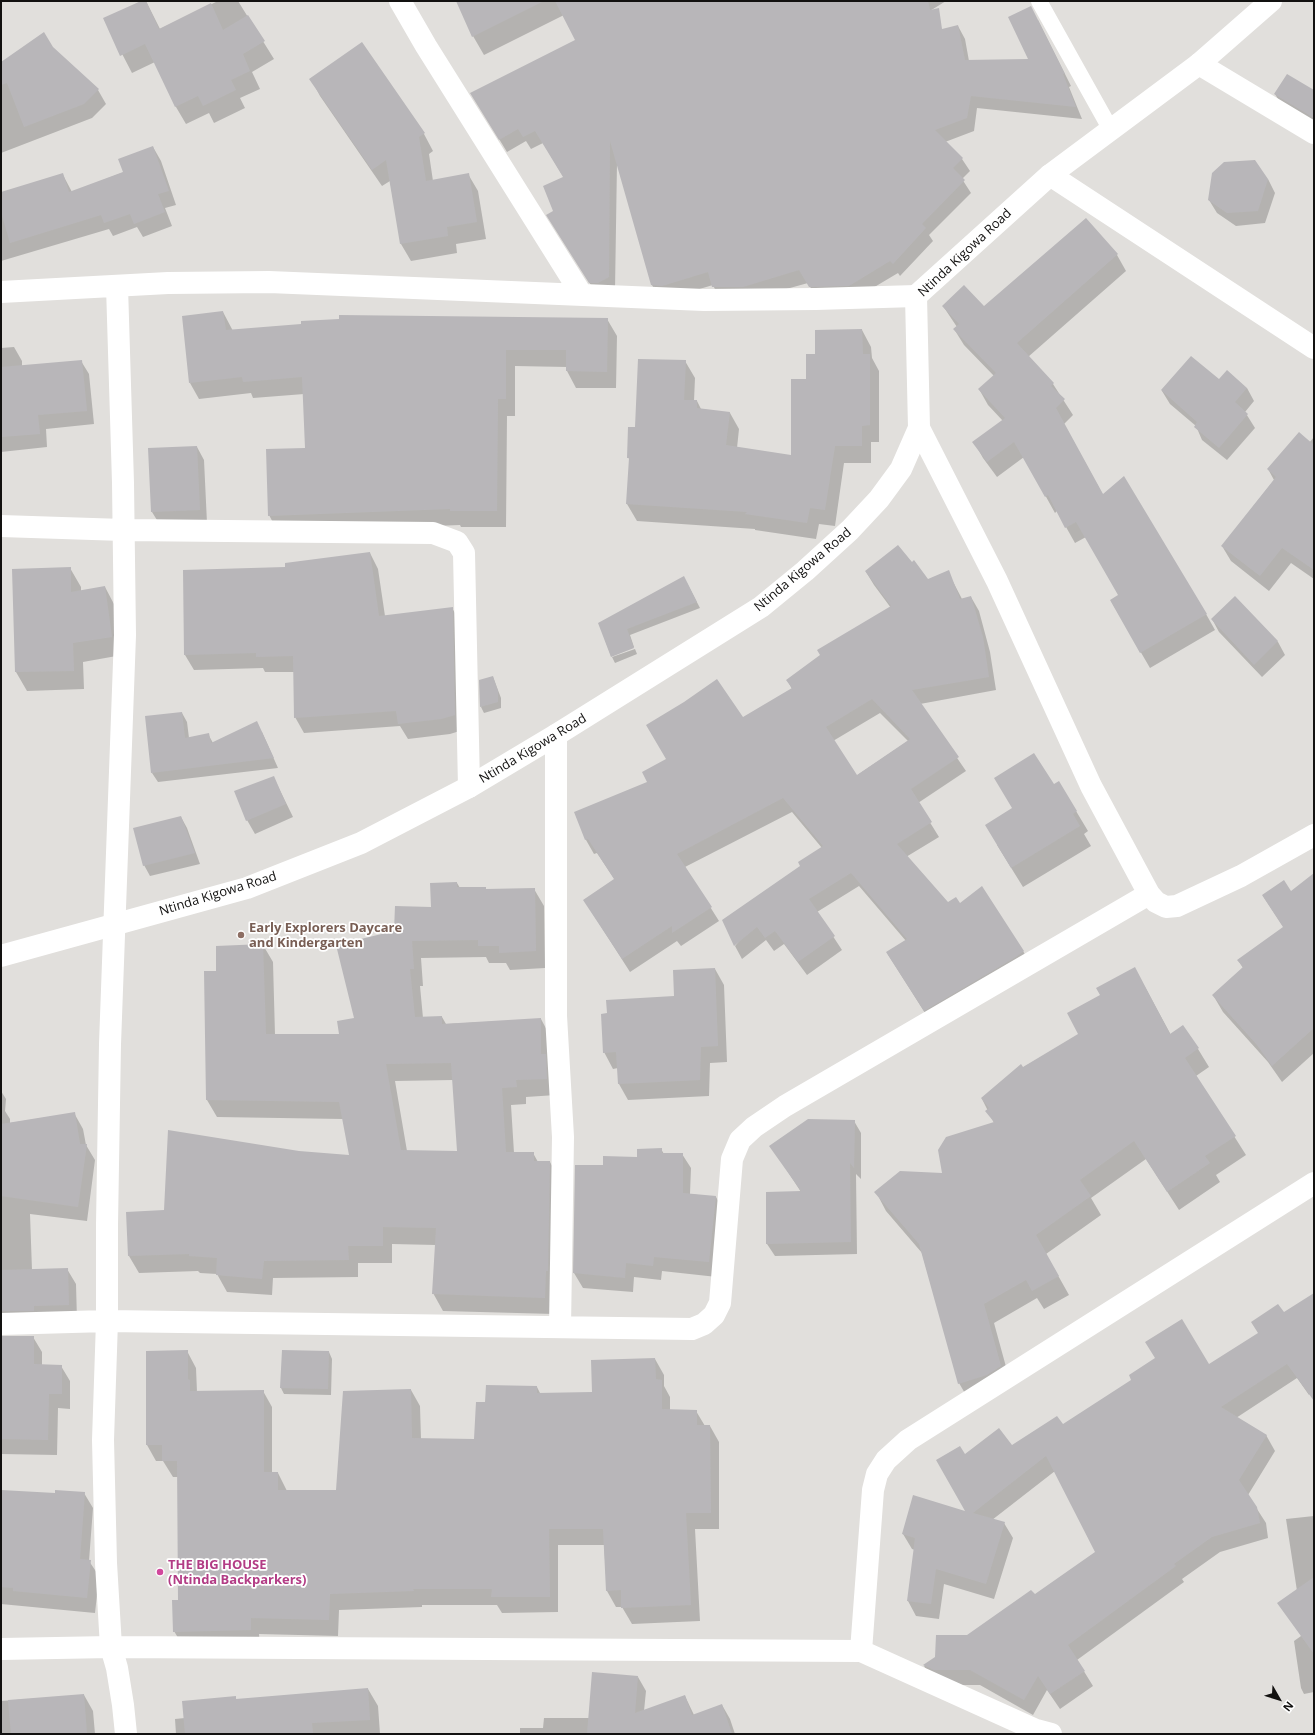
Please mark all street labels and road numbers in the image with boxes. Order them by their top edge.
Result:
street label: Ntinda Kigowa Road [915,206,1015,300]
street label: Ntinda Kigowa Road [751,525,855,615]
street label: Ntinda Kigowa Road [477,711,589,787]
street label: Ntinda Kigowa Road [157,869,279,919]

